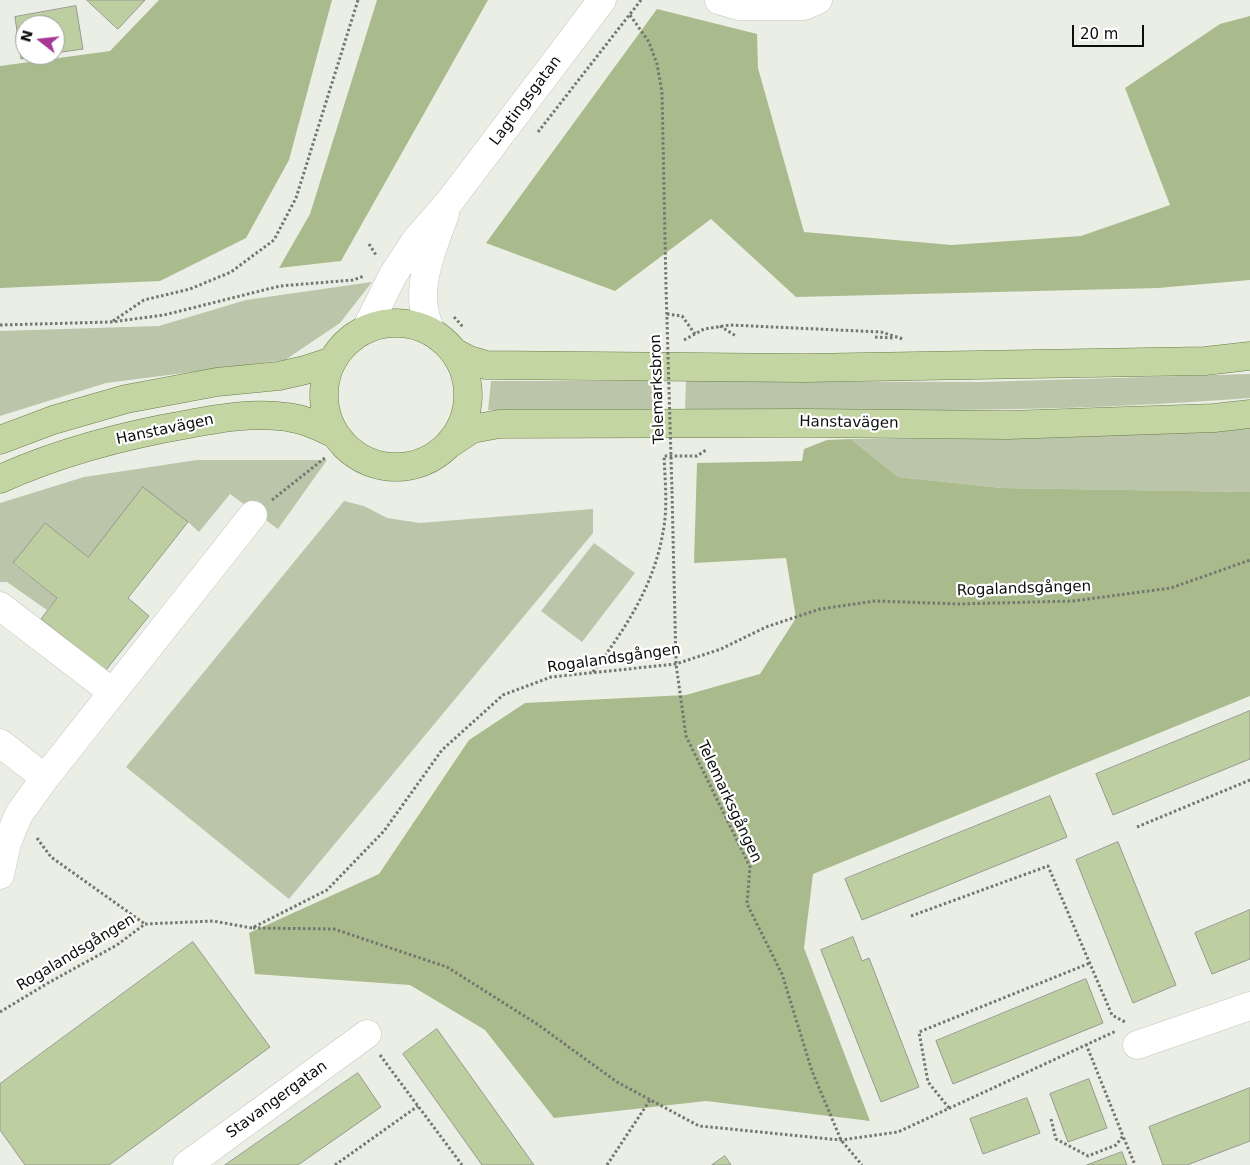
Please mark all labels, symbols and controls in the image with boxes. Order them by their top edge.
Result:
north arrow [15,15,65,65]
scale bar [1075,15,1148,47]
text: 20 m [1080,25,1118,43]
text: N [17,28,36,44]
street label: Lagtingsgatan [487,53,565,149]
street label: Telemarksbron [647,334,669,444]
street label: Hanstavägen [115,411,215,449]
street label: Hanstavägen [799,413,899,433]
street label: Rogalandsgången [957,578,1091,600]
street label: Rogalandsgången [546,641,682,677]
street label: Telemarksgången [693,738,765,866]
street label: Rogalandsgången [14,911,138,995]
street label: Stavangergatan [223,1057,331,1143]

